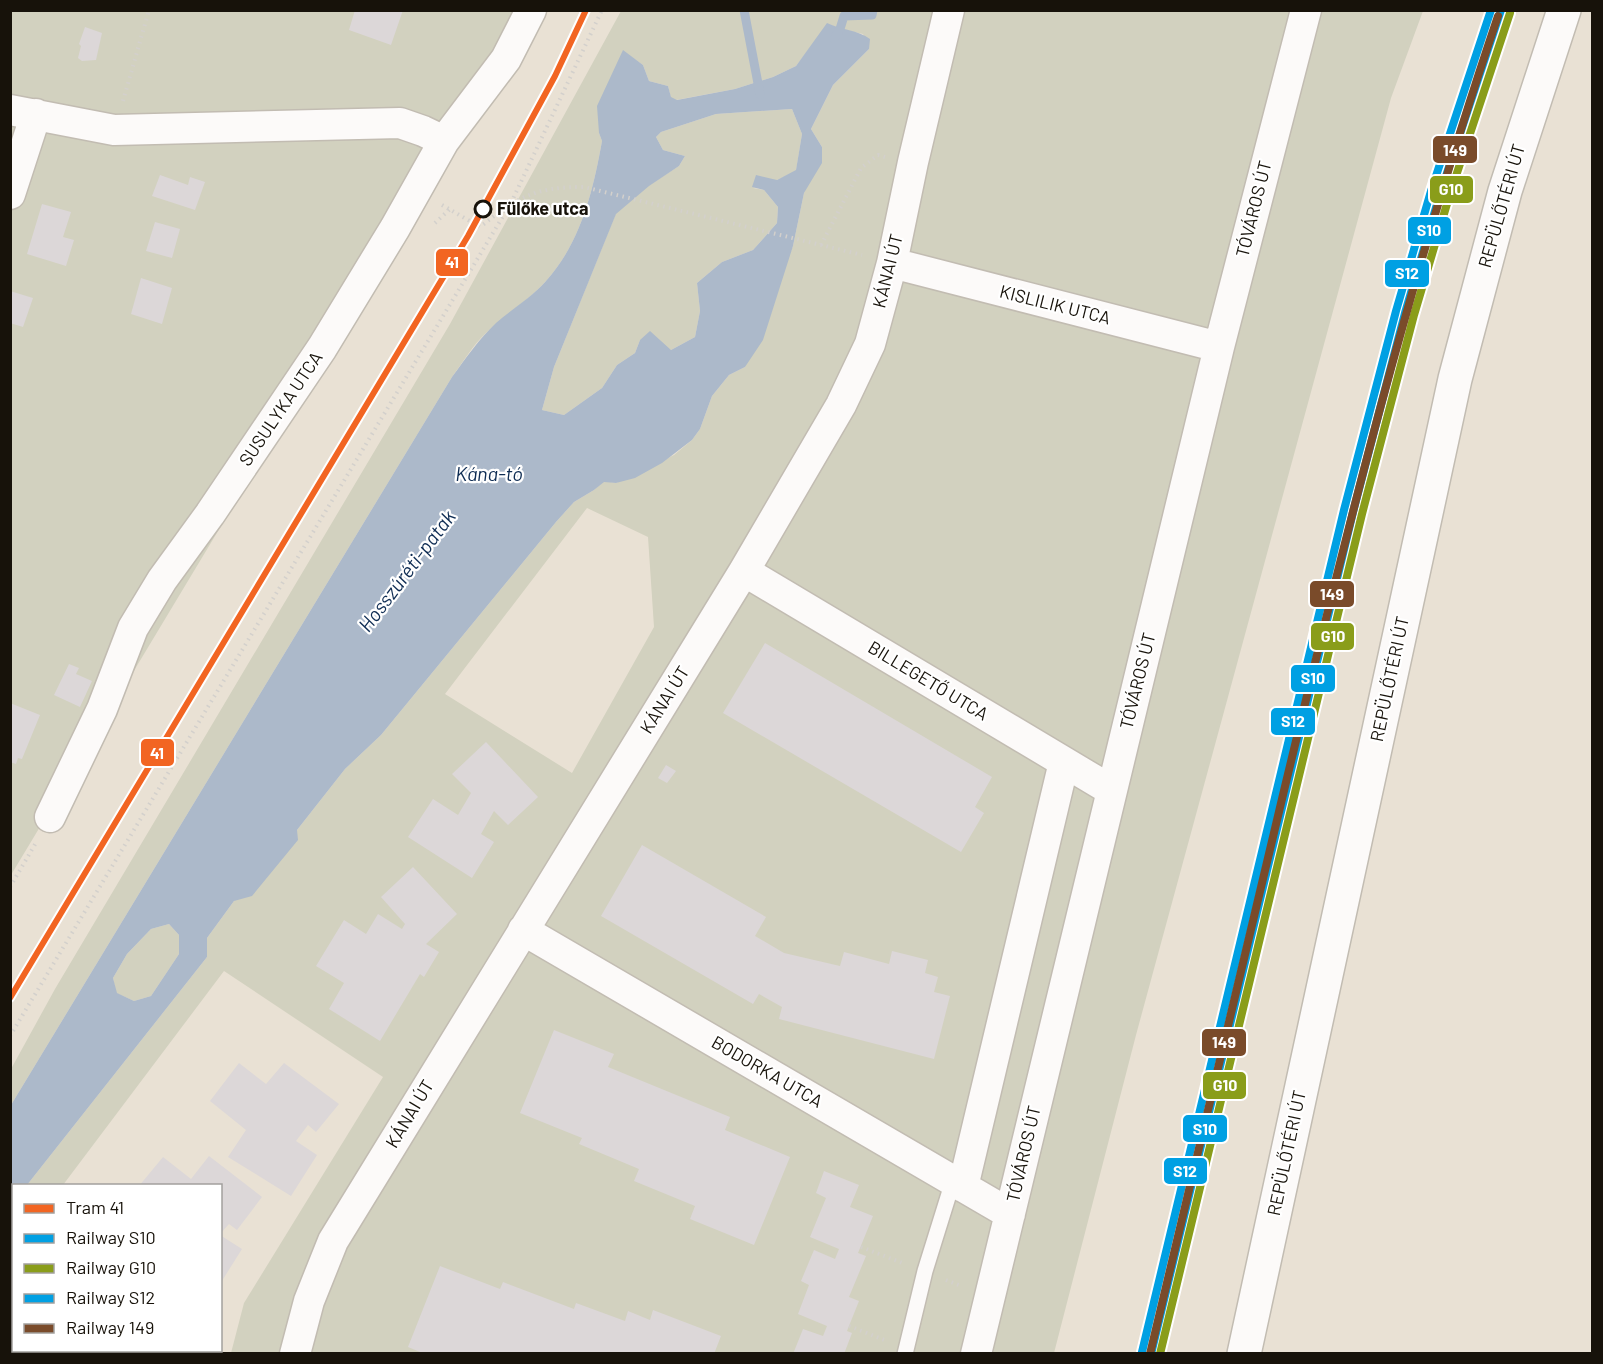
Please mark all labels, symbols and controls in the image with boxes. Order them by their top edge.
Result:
line badge: 149 [1432,135,1478,164]
text: 149 [1443,140,1467,159]
street label: REPÜLŐTÉRI ÚT [1473,141,1529,270]
street label: TÓVÁROS ÚT [1230,158,1276,259]
line badge: G10 [1429,175,1474,204]
text: G10 [1439,179,1463,198]
place label: Fülőke utca [497,197,588,219]
marker: Fülőke utca [474,200,492,218]
line badge: S10 [1407,216,1452,245]
text: S10 [1417,220,1441,239]
street label: KÁNAI ÚT [867,231,907,310]
line badge: 41 [435,248,469,277]
text: 41 [445,252,459,271]
line badge: S12 [1384,259,1430,288]
text: S12 [1395,263,1419,282]
street label: KISLILIK UTCA [998,280,1113,328]
street label: SUSULYKA UTCA [234,347,327,470]
water label: Kána-tó [455,461,523,485]
water label: Hosszúréti-patak [353,505,460,636]
line badge: 149 [1309,580,1355,608]
text: 149 [1320,584,1344,603]
street label: REPÜLŐTÉRI ÚT [1365,614,1413,744]
line badge: G10 [1310,622,1355,651]
text: G10 [1321,626,1345,645]
street label: TÓVÁROS ÚT [1114,630,1160,731]
street label: BILLEGETŐ UTCA [864,636,993,725]
street label: KÁNAI ÚT [635,662,694,737]
line badge: S10 [1290,664,1336,693]
text: S10 [1301,668,1325,687]
line badge: S12 [1270,707,1316,736]
text: S12 [1281,711,1305,730]
line badge: 41 [140,738,175,767]
text: 41 [150,743,164,762]
line badge: 149 [1201,1028,1247,1057]
street label: BODORKA UTCA [708,1030,827,1112]
text: 149 [1212,1032,1236,1051]
line badge: G10 [1202,1071,1247,1100]
street label: KÁNAI ÚT [380,1075,438,1152]
text: G10 [1213,1075,1237,1094]
street label: REPÜLŐTÉRI ÚT [1262,1088,1310,1218]
street label: TÓVÁROS ÚT [1001,1103,1045,1204]
line badge: S10 [1182,1114,1228,1143]
text: S10 [1193,1119,1217,1138]
line badge: S12 [1163,1157,1208,1185]
text: S12 [1173,1161,1197,1180]
legend [12,1184,222,1352]
text: Tram 41 [66,1196,124,1218]
text: Railway S10 [66,1226,156,1248]
text: Railway G10 [66,1256,156,1278]
text: Railway S12 [66,1286,155,1308]
text: Railway 149 [66,1316,154,1338]

